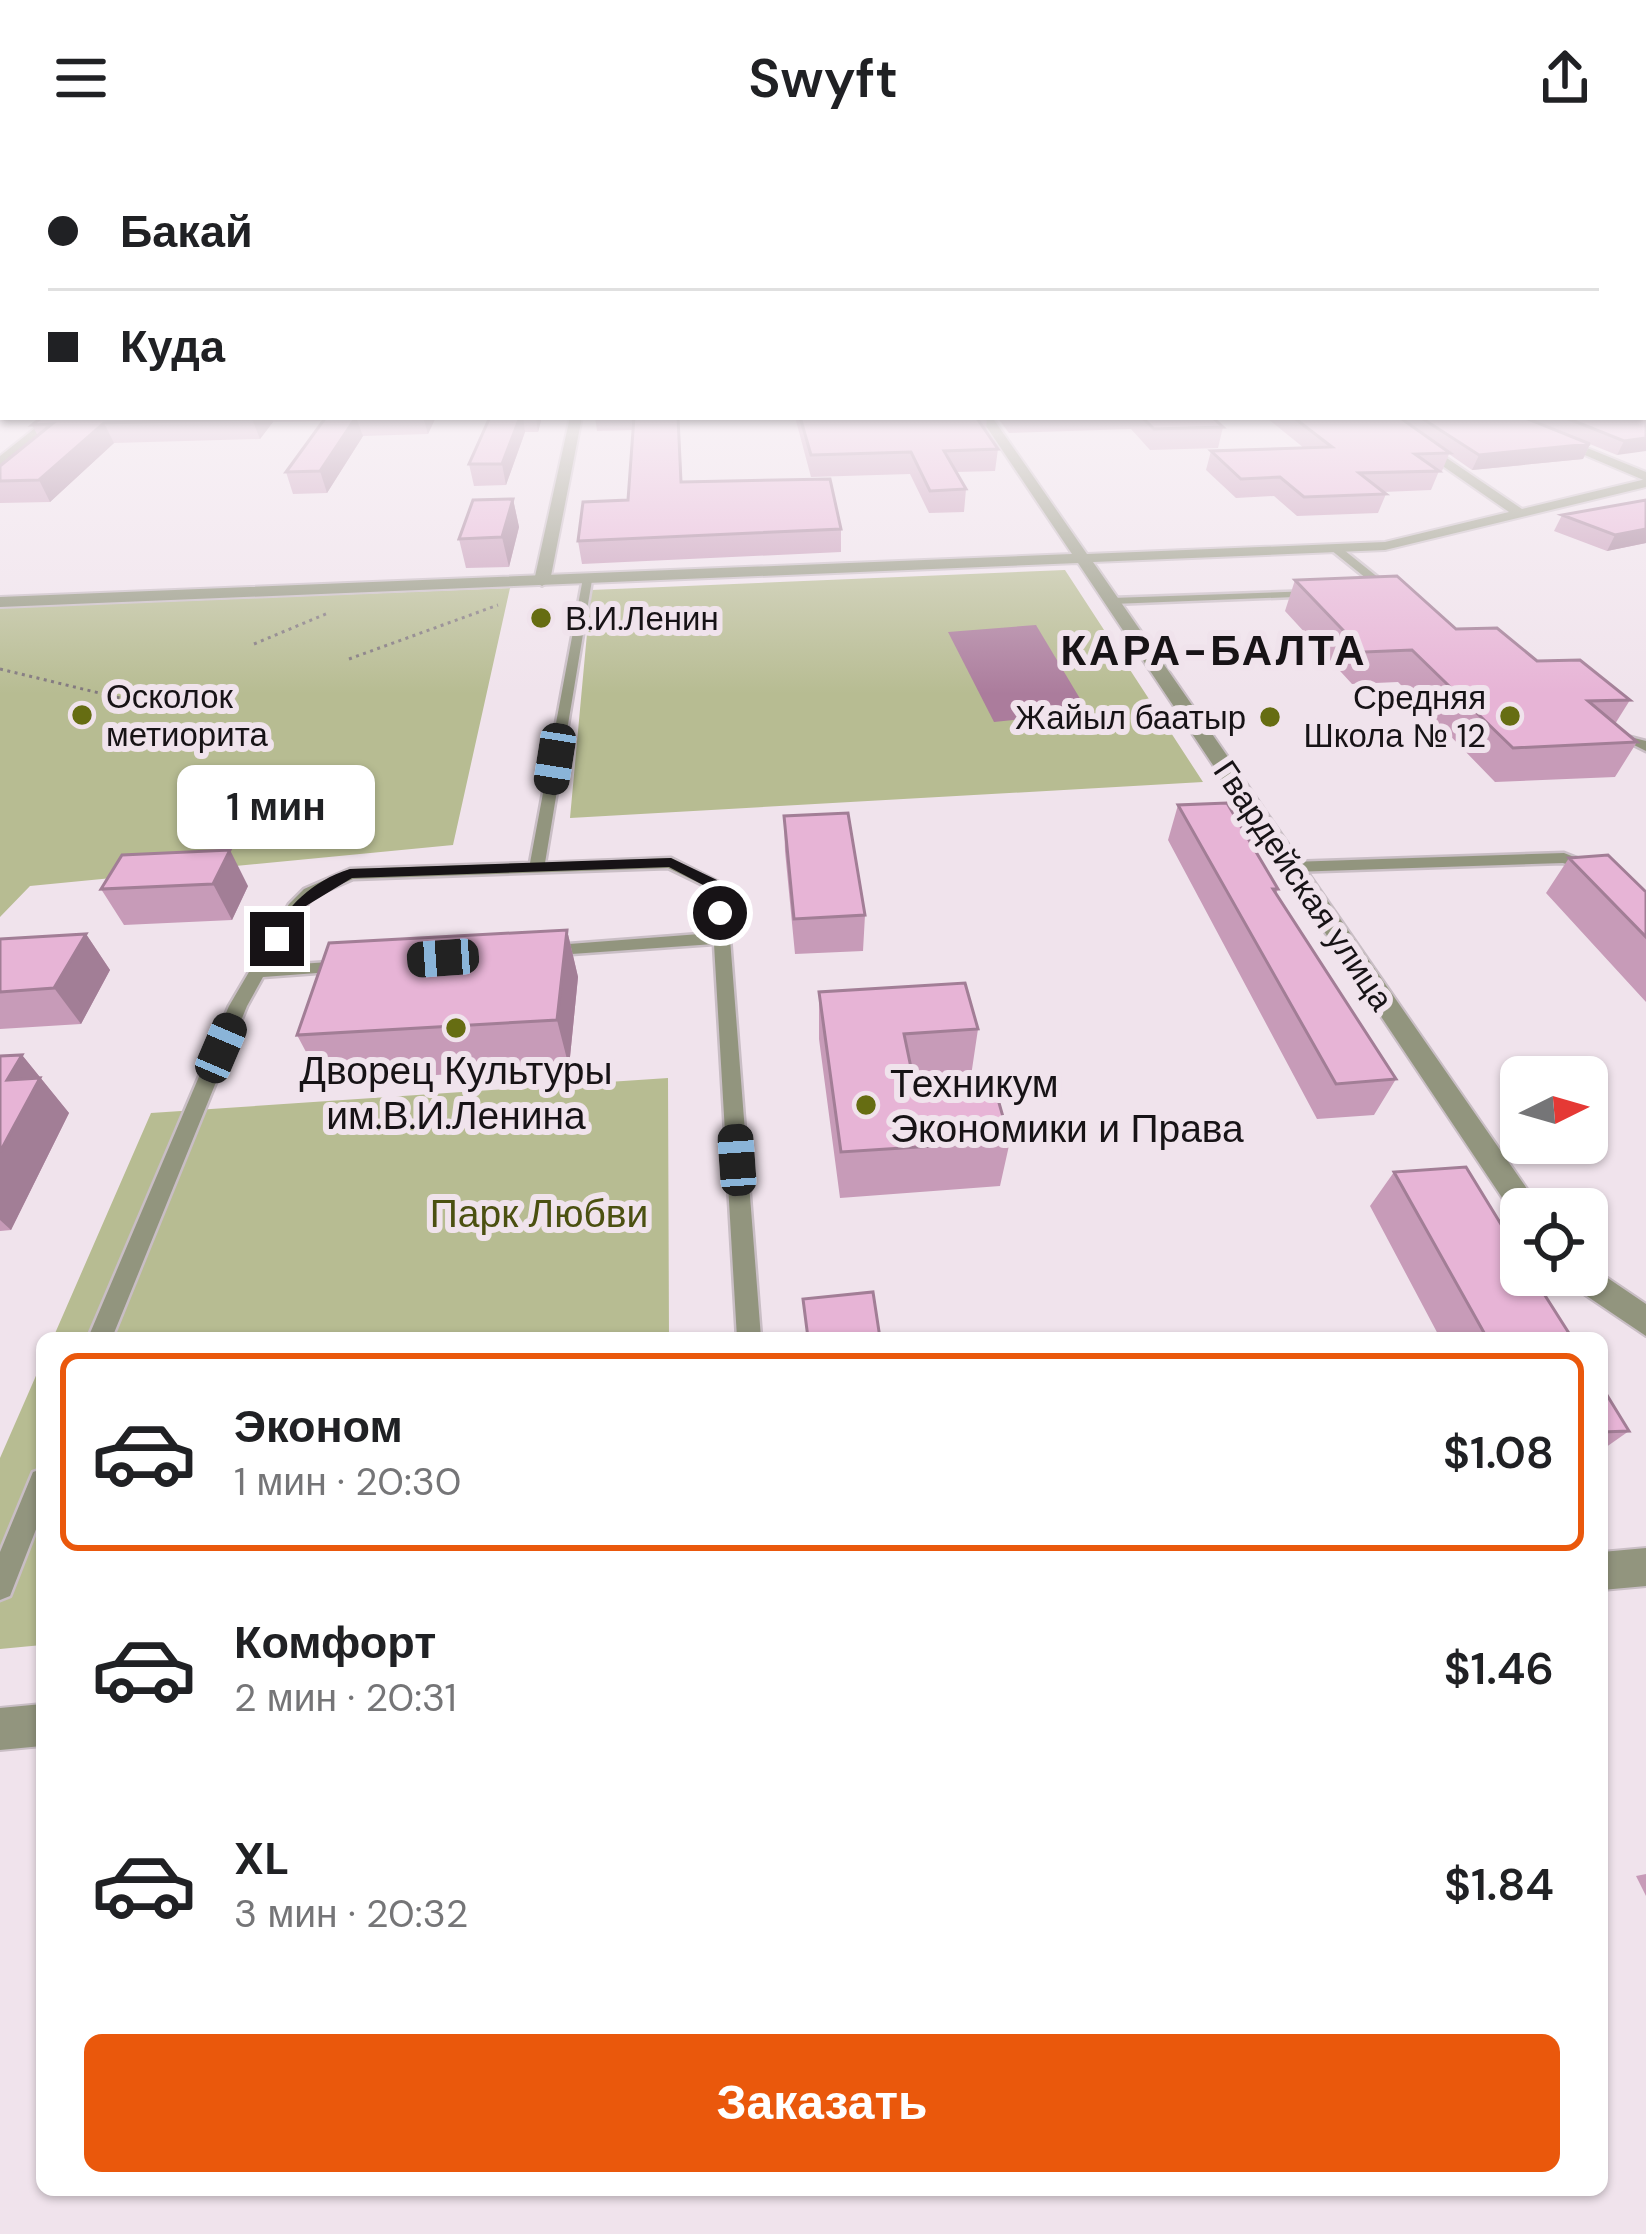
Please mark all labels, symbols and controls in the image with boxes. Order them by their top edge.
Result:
text: Swyft [748,43,898,114]
icon: menu [48,45,114,111]
icon: share [1532,45,1598,111]
text: Бакай [120,202,253,261]
text: Куда [120,317,225,376]
place label: В.И.Ленин [565,597,719,640]
marker: В.И.Ленин [528,605,554,631]
district label: КАРА-БАЛТА [1060,623,1368,678]
place label: Осколок метиорита [106,675,268,756]
place label: Средняя Школа № 12 [1303,676,1486,757]
place label: Жайыл баатыр [1015,696,1246,739]
marker: Осколок метиорита [69,702,95,728]
marker: Средняя Школа № 12 [1497,703,1523,729]
marker: Жайыл баатыр [1257,704,1283,730]
car [532,721,578,797]
street label: Гвардейская улица [1204,752,1404,1019]
callout: 1 мин [178,765,376,849]
text: 1 мин [226,781,326,832]
route start [693,886,747,940]
route end [250,912,304,966]
car [406,938,480,978]
car [190,1008,252,1088]
marker: Дворец Культуры им.В.И.Ленина [443,1015,469,1041]
place label: Дворец Культуры им.В.И.Ленина [300,1045,612,1141]
north arrow [1500,1056,1608,1164]
map controls [1500,1056,1608,1296]
place label: Техникум Экономики и Права [890,1058,1244,1154]
marker: Техникум Экономики и Права [853,1092,879,1118]
car [717,1123,757,1197]
park label: Парк Любви [430,1188,648,1239]
button: locate [1500,1188,1608,1296]
text: Эконом [234,1397,403,1456]
icon: car [90,1398,198,1506]
text: $1.08 [1443,1423,1554,1482]
text: 1 мин · 20:30 [234,1456,462,1507]
text: Комфорт [234,1613,436,1672]
icon: car [90,1614,198,1722]
text: $1.46 [1444,1639,1554,1698]
text: 2 мин · 20:31 [234,1672,457,1723]
text: XL [234,1829,289,1888]
icon: car [90,1830,198,1938]
text: $1.84 [1444,1855,1554,1914]
text: 3 мин · 20:32 [234,1888,468,1939]
button: Заказать [84,2034,1560,2172]

